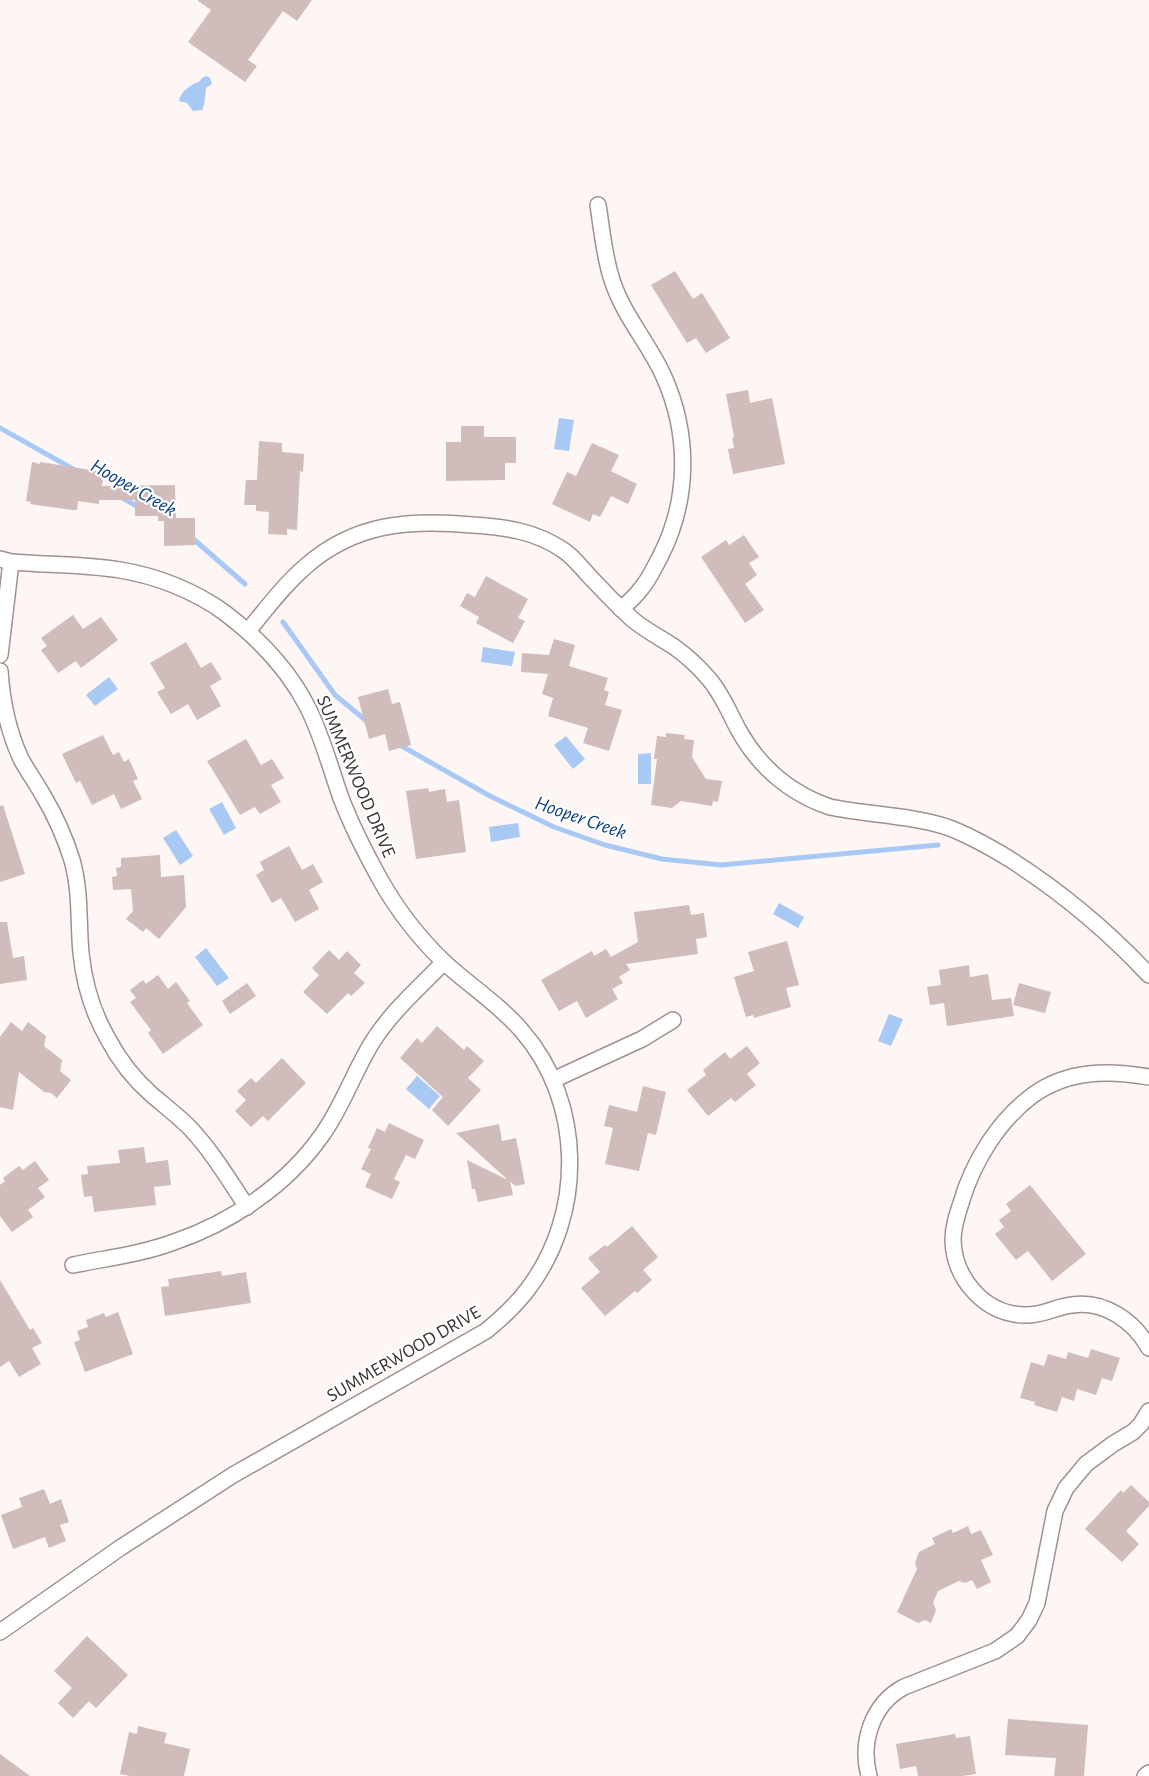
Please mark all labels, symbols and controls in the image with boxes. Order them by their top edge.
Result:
water label: Hooper Creek [87,455,180,520]
street label: SUMMERWOOD DRIVE [313,693,398,860]
water label: Hooper Creek [532,793,629,843]
street label: SUMMERWOOD DRIVE [324,1303,484,1406]

